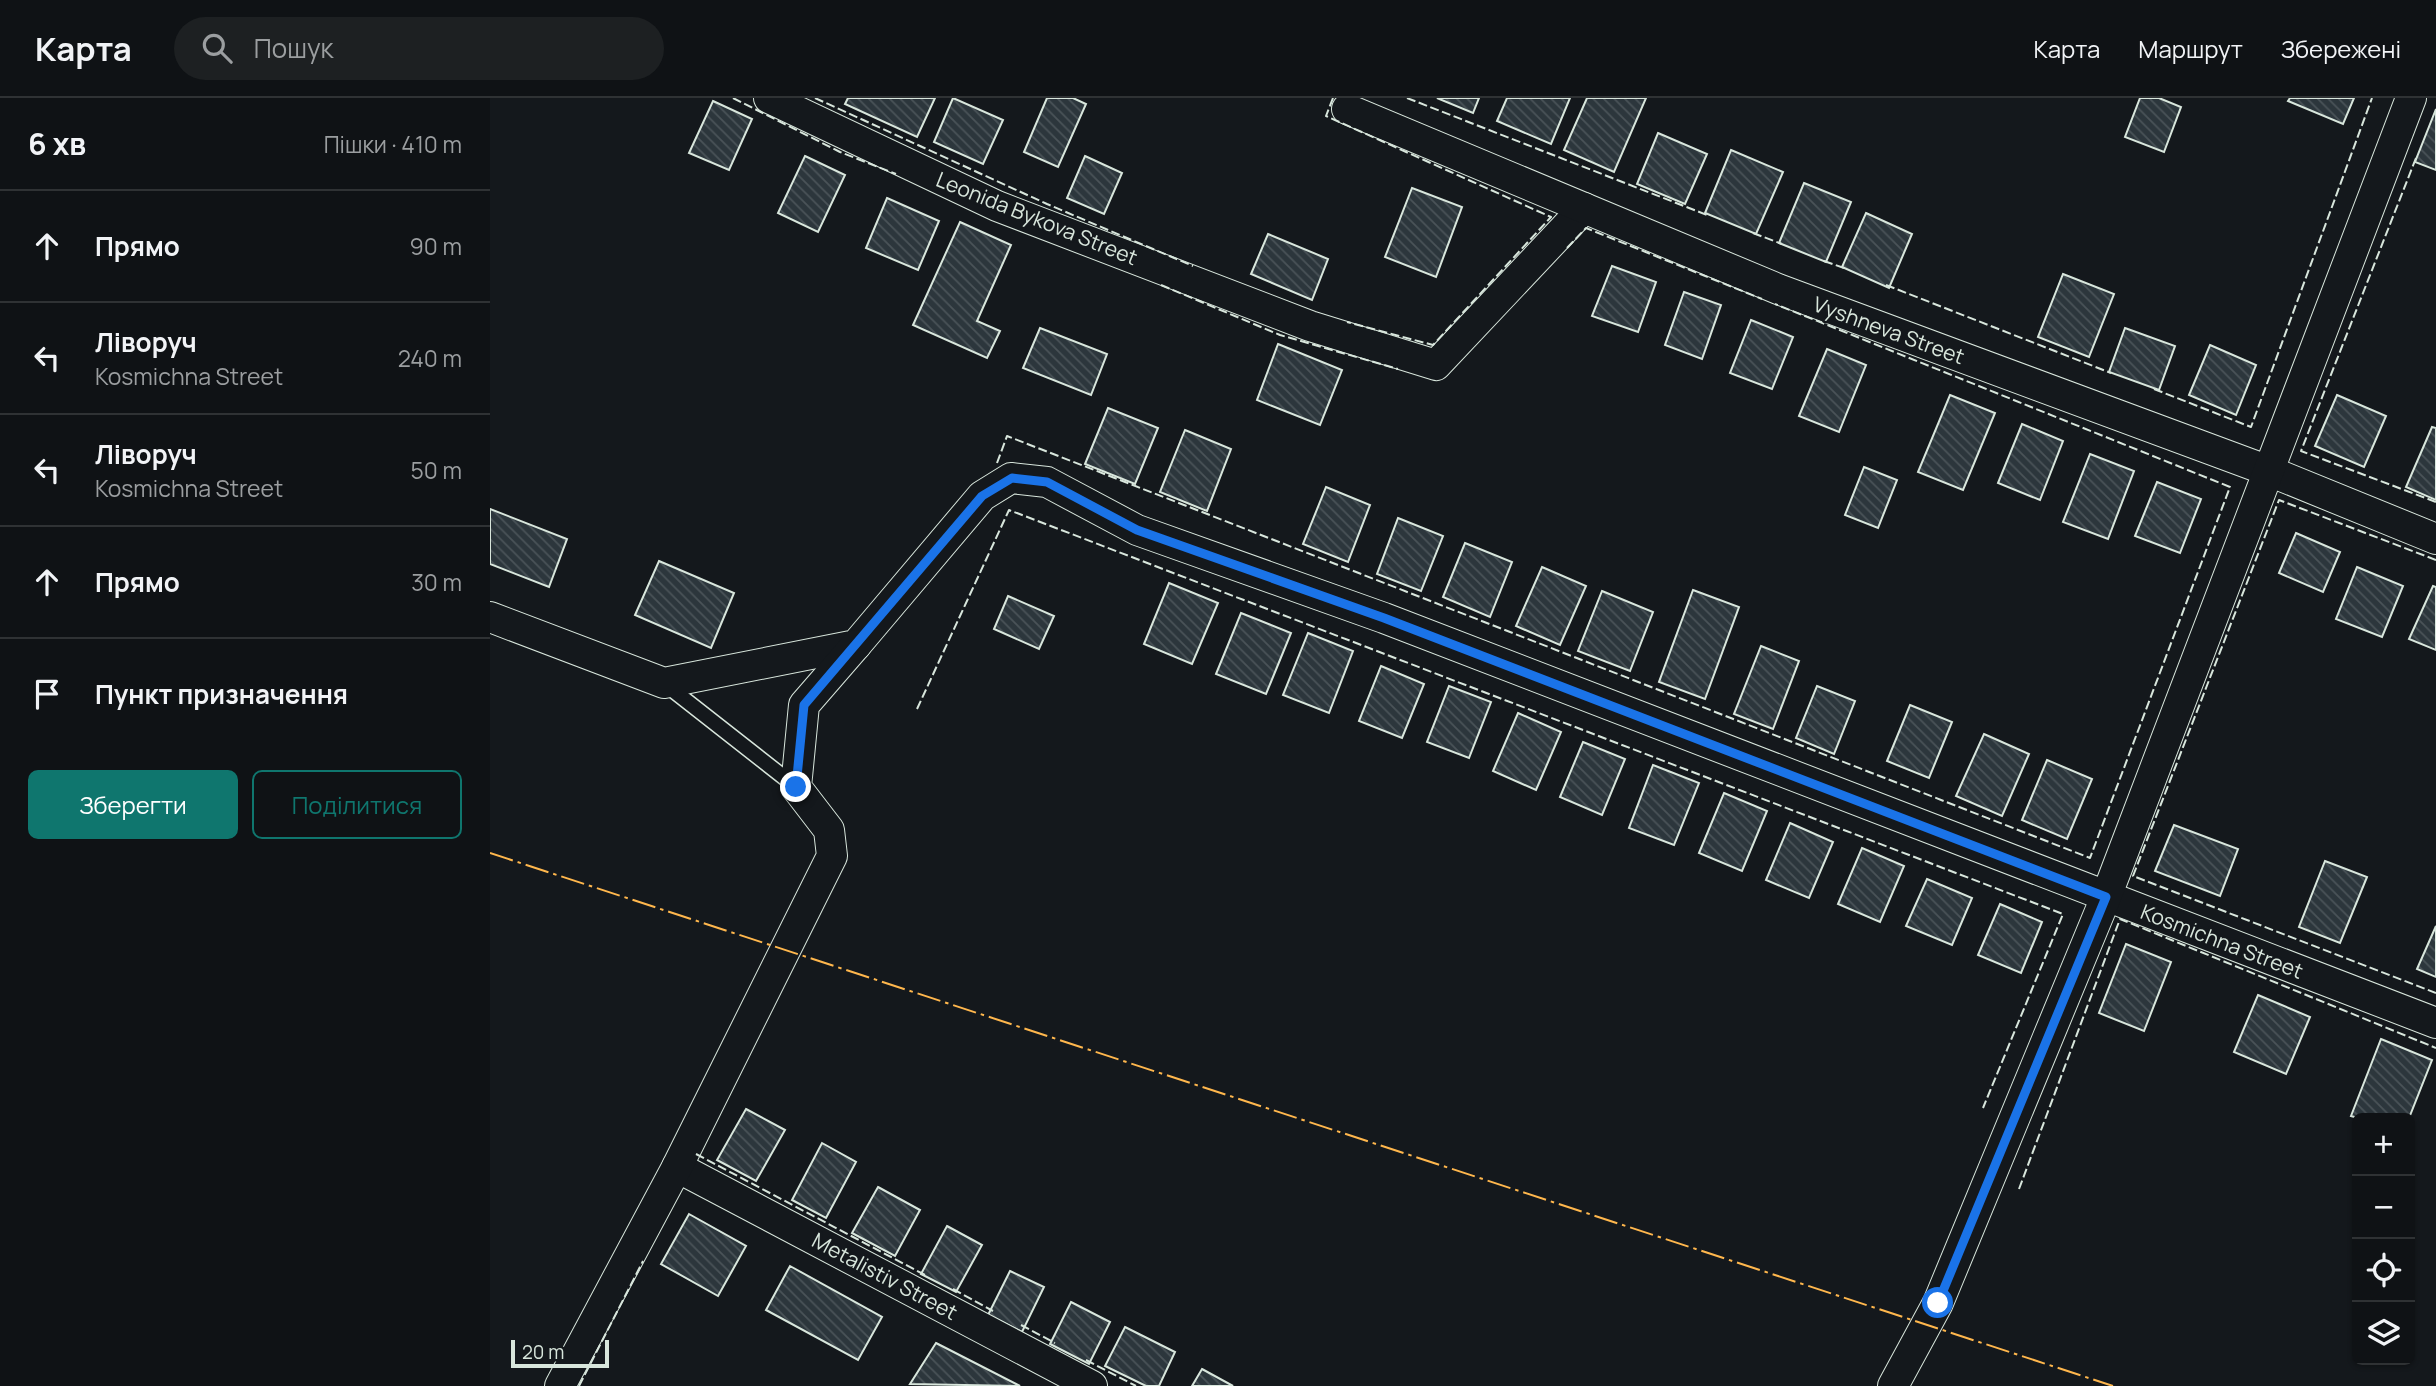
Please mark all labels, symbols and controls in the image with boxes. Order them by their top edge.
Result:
search box [174,17,664,80]
text: Карта [35,26,132,71]
icon: search [198,29,236,67]
text: Пошук [254,30,334,66]
text: Карта [2034,32,2100,65]
text: Маршрут [2138,32,2243,65]
text: Збережені [2281,32,2401,65]
text: 6 хв [28,123,86,164]
text: Пішки · 410 m [324,128,462,160]
street label: Leonida Bykova Street [932,165,1142,271]
icon: ahead [28,227,66,265]
text: Прямо [95,228,180,264]
text: 90 m [410,230,462,262]
street label: Vyshneva Street [1809,290,1969,370]
text: Ліворуч [95,324,197,360]
icon: left [28,339,66,377]
text: 240 m [398,342,462,374]
text: Kosmichna Street [95,360,283,392]
text: Ліворуч [95,436,197,472]
icon: left [28,451,66,489]
text: 50 m [411,454,462,486]
text: Kosmichna Street [95,472,283,504]
icon: ahead [28,563,66,601]
text: Прямо [95,564,180,600]
text: 30 m [411,566,462,598]
icon: arrive [28,675,66,713]
text: Пункт призначення [95,676,348,712]
button: Зберегти [28,770,238,839]
button: Поділитися [252,770,462,839]
route end [780,771,811,802]
street label: Kosmichna Street [2137,897,2307,985]
map controls [2352,1113,2415,1365]
button: + [2352,1113,2415,1176]
button: − [2352,1176,2415,1239]
street label: Metalistiv Street [807,1226,963,1326]
button: locate [2352,1239,2415,1302]
route start [1922,1287,1953,1318]
button: layers [2352,1302,2415,1365]
scale bar [511,1337,609,1369]
text: 20 m [522,1339,564,1365]

